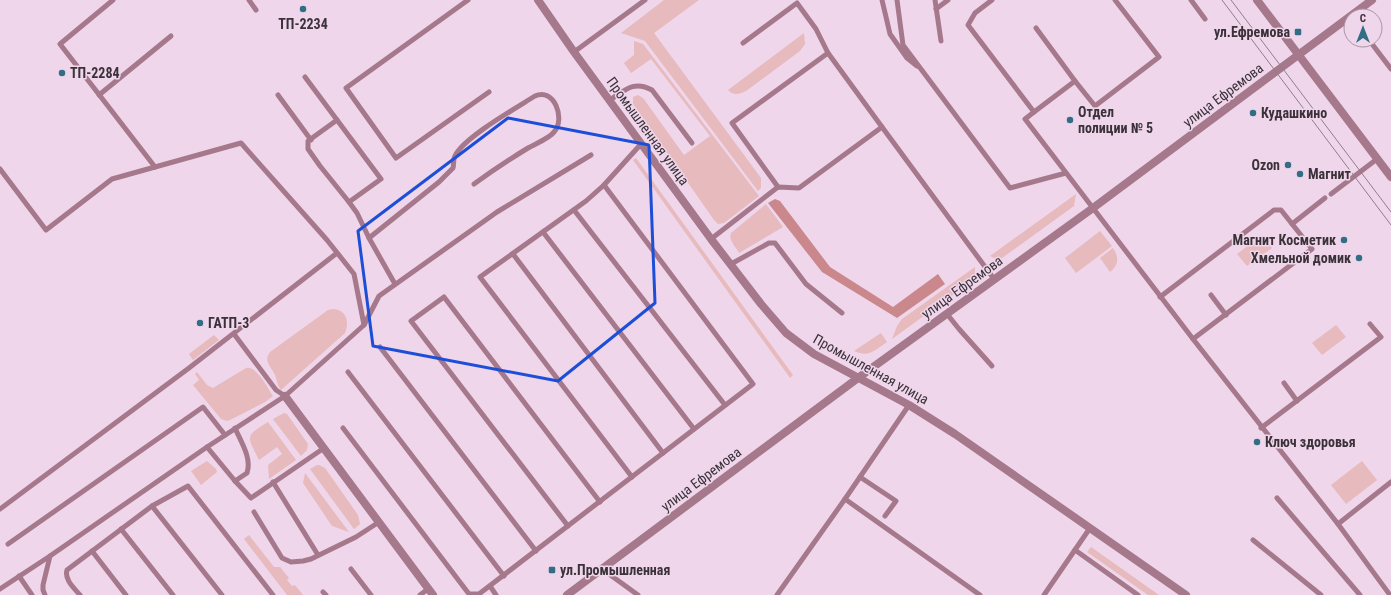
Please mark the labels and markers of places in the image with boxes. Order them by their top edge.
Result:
marker: ТП-2234 [298,4,308,14]
place label: ТП-2234 [278,16,328,32]
place label: ул.Ефремова [1214,24,1290,40]
marker: ул.Ефремова [1293,27,1303,37]
place label: ТП-2284 [70,65,120,81]
marker: ТП-2284 [57,68,67,78]
place label: Отдел полиции № 5 [1078,104,1153,136]
place label: Кудашкино [1261,105,1327,121]
marker: Кудашкино [1248,108,1258,118]
marker: Отдел полиции № 5 [1065,115,1075,125]
place label: Ozon [1251,157,1280,173]
marker: Ozon [1283,160,1293,170]
place label: Магнит [1308,166,1351,182]
marker: Магнит [1295,169,1305,179]
place label: Магнит Косметик [1233,232,1336,248]
marker: Магнит Косметик [1339,235,1349,245]
place label: Хмельной домик [1251,250,1351,266]
marker: Хмельной домик [1354,253,1364,263]
place label: ГАТП-3 [208,315,249,331]
marker: ГАТП-3 [195,318,205,328]
place label: Ключ здоровья [1265,434,1356,450]
marker: Ключ здоровья [1252,437,1262,447]
place label: ул.Промышленная [560,562,670,578]
marker: ул.Промышленная [547,565,557,575]

